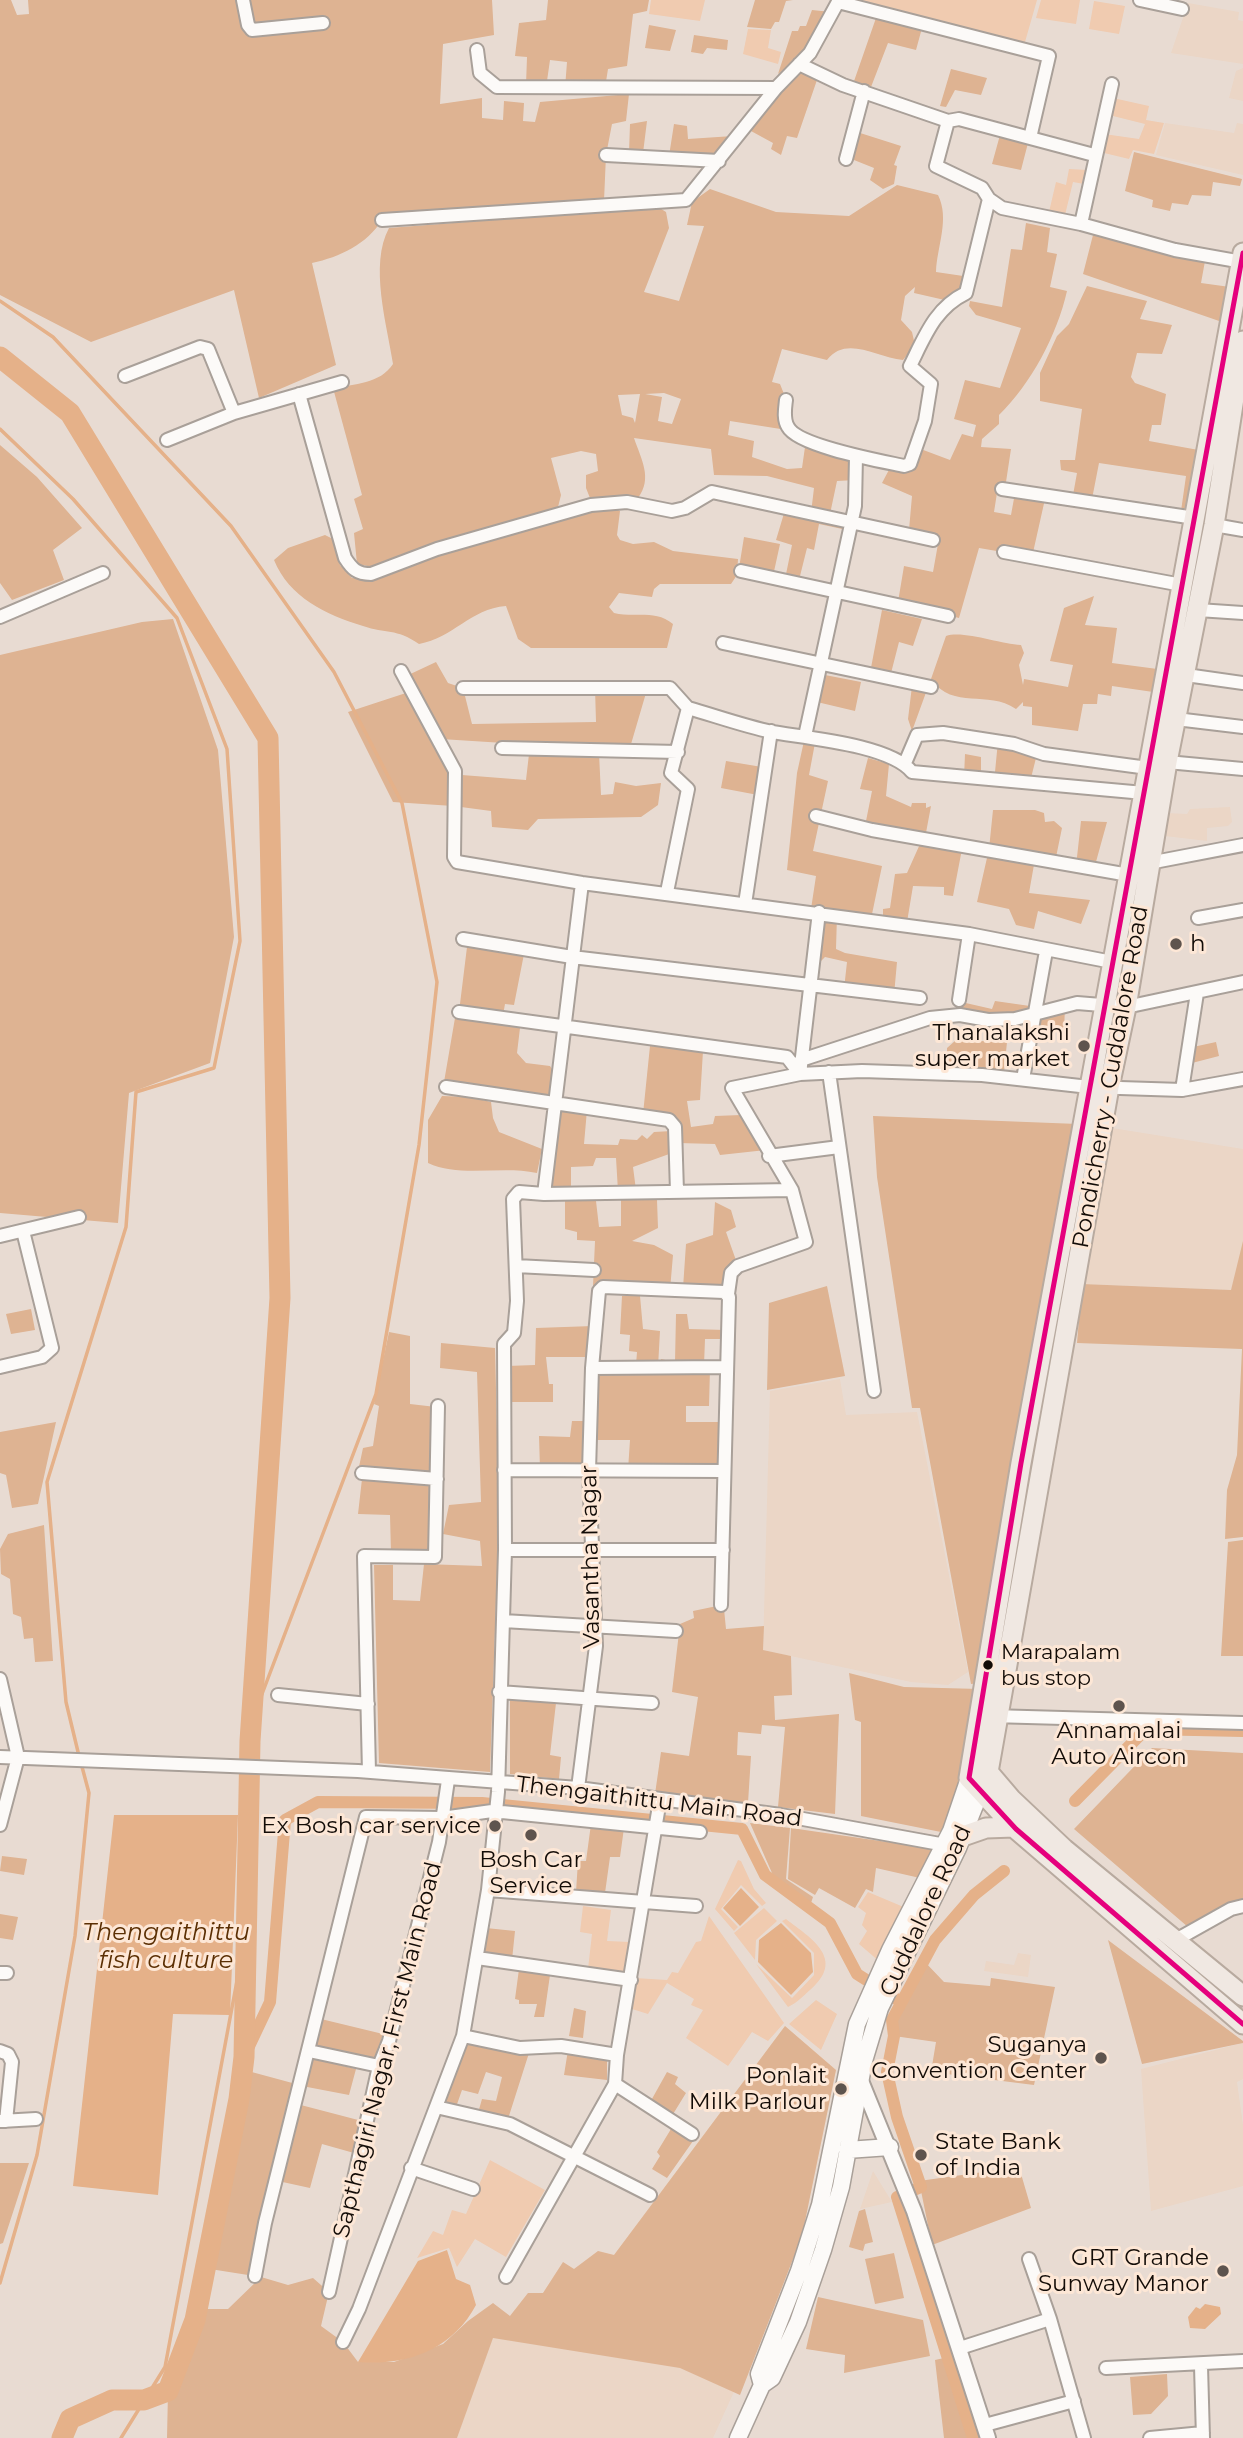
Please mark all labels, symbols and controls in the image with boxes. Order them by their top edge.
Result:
street label: Pondicherry - Cuddalore Road [1067,904,1155,1250]
place label: h [1190,930,1206,958]
marker: h [1168,936,1184,952]
place label: Thanalakshi super market [915,1019,1070,1073]
marker: Thanalakshi super market [1076,1038,1092,1054]
street label: Vasantha Nagar [576,1465,606,1649]
place label: Marapalam bus stop [1001,1640,1120,1690]
marker: Marapalam bus stop [981,1658,995,1672]
marker: Annamalai Auto Aircon [1111,1698,1127,1714]
place label: Annamalai Auto Aircon [1051,1717,1187,1771]
street label: Thengaithittu Main Road [515,1771,803,1833]
place label: Ex Bosh car service [261,1812,481,1840]
marker: Ex Bosh car service [487,1818,503,1834]
street label: Cuddalore Road [874,1821,978,2001]
marker: Bosh Car Service [523,1827,539,1843]
place label: Bosh Car Service [479,1846,583,1900]
street label: Sapthagiri Nagar, First Main Road [328,1859,448,2241]
water label: Thengaithittu fish culture [82,1919,250,1975]
place label: Suganya Convention Center [871,2031,1087,2085]
marker: Suganya Convention Center [1093,2050,1109,2066]
place label: Ponlait Milk Parlour [689,2062,827,2116]
marker: Ponlait Milk Parlour [833,2081,849,2097]
place label: State Bank of India [935,2128,1061,2182]
marker: State Bank of India [913,2147,929,2163]
place label: GRT Grande Sunway Manor [1038,2244,1209,2298]
marker: GRT Grande Sunway Manor [1215,2263,1231,2279]

